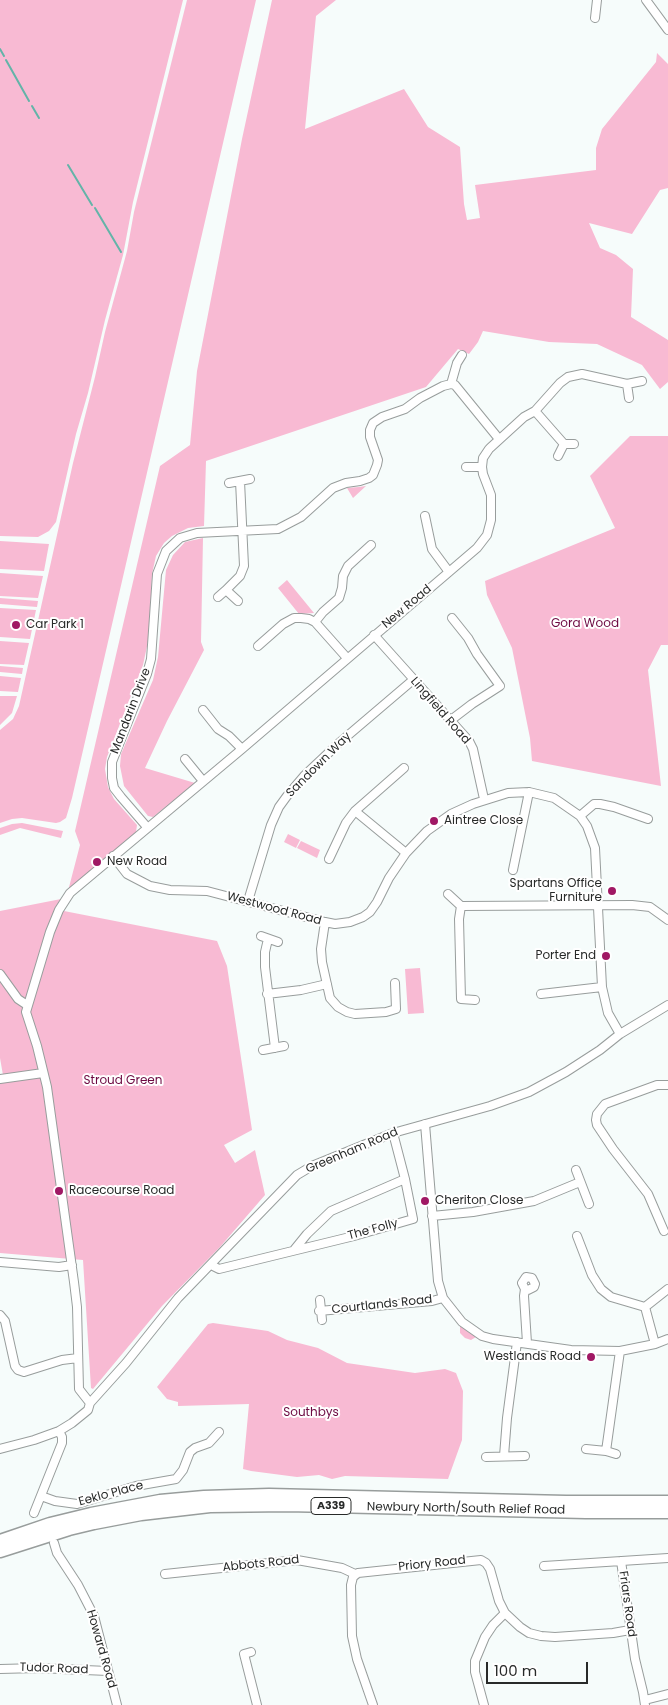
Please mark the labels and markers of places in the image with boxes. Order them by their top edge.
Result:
place label: Car Park 1 [26,618,84,632]
marker: Car Park 1 [10,619,22,631]
place label: Aintree Close [444,814,523,828]
marker: Aintree Close [428,815,440,827]
place label: New Road [107,855,167,869]
marker: New Road [91,856,103,868]
place label: Spartans Office Furniture [510,877,602,905]
marker: Spartans Office Furniture [606,885,618,897]
place label: Porter End [535,949,596,963]
marker: Porter End [600,950,612,962]
place label: Racecourse Road [69,1184,174,1198]
marker: Racecourse Road [53,1185,65,1197]
place label: Cheriton Close [435,1194,523,1208]
marker: Cheriton Close [419,1195,431,1207]
place label: Westlands Road [484,1350,581,1364]
marker: Westlands Road [585,1351,597,1363]

